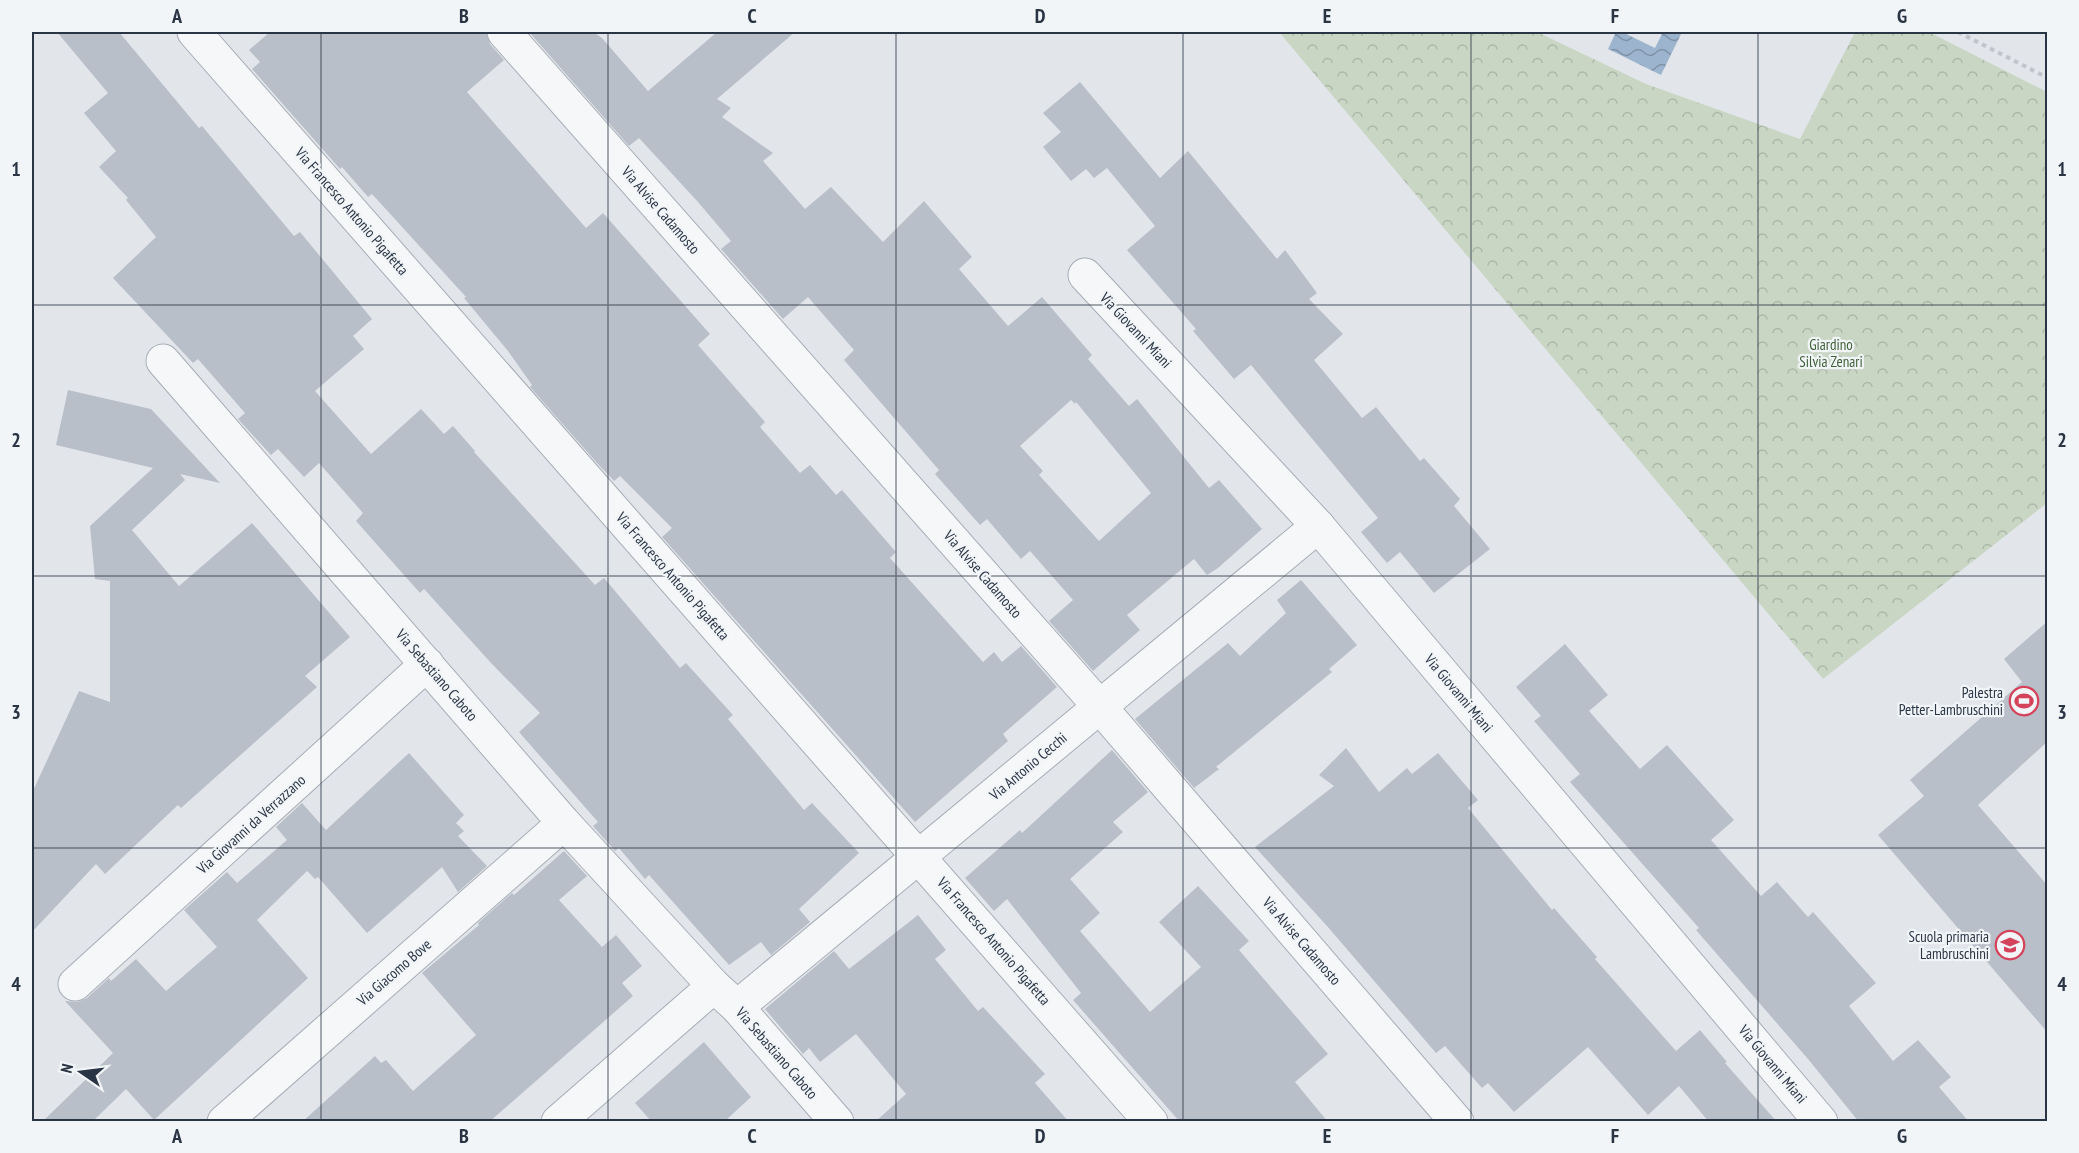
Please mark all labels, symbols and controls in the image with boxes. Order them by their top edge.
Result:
text: A [171,3,183,29]
text: B [459,3,469,29]
text: C [747,3,757,29]
text: D [1035,3,1046,29]
text: E [1323,3,1331,29]
text: F [1611,3,1619,29]
text: G [1897,3,1907,29]
street label: Via Francesco Antonio Pigafetta [291,142,413,279]
text: 1 [11,156,21,182]
text: 1 [2057,156,2067,182]
street label: Via Alvise Cadamosto [617,161,704,258]
street label: Via Giovanni Miani [1095,288,1176,372]
park label: Giardino Silvia Zenari [1799,335,1863,371]
text: 2 [11,427,21,453]
text: 2 [2057,427,2067,453]
street label: Via Francesco Antonio Pigafetta [612,507,734,644]
street label: Via Alvise Cadamosto [939,525,1026,622]
street label: Via Sebastiano Caboto [391,624,482,725]
street label: Via Giovanni Miani [1420,649,1497,736]
place label: Palestra Petter-Lambruschini [1899,683,2003,719]
sports icon: Palestra Petter-Lambruschini [2008,685,2040,717]
text: 3 [11,699,21,725]
text: 3 [2057,699,2067,725]
street label: Via Antonio Cecchi [985,728,1071,805]
street label: Via Giovanni da Verrazzano [192,770,309,878]
street label: Via Francesco Antonio Pigafetta [933,872,1055,1009]
street label: Via Alvise Cadamosto [1258,892,1345,989]
place label: Scuola primaria Lambruschini [1909,927,1989,963]
school or university icon: Scuola primaria Lambruschini [1994,929,2026,961]
street label: Via Giacomo Bove [352,935,435,1010]
text: 4 [11,971,21,997]
text: 4 [2057,971,2067,997]
street label: Via Sebastiano Caboto [731,1002,822,1103]
street label: Via Giovanni Miani [1734,1020,1811,1107]
north arrow [51,1042,111,1102]
text: N [56,1062,77,1075]
text: A [171,1123,183,1149]
text: B [459,1123,469,1149]
text: C [747,1123,757,1149]
text: D [1035,1123,1046,1149]
text: E [1323,1123,1331,1149]
text: F [1611,1123,1619,1149]
text: G [1897,1123,1907,1149]

